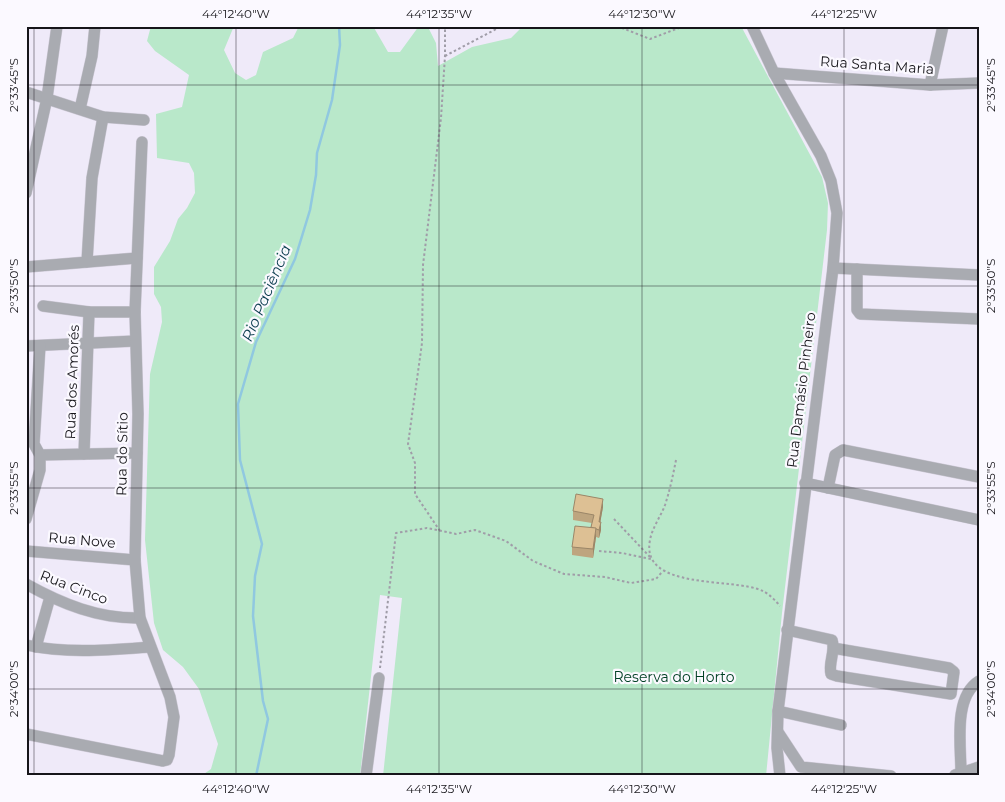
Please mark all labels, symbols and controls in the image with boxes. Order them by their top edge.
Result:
text: 44°12'40"W [202,6,270,21]
text: 44°12'35"W [406,6,472,21]
text: 44°12'30"W [608,6,676,21]
text: 44°12'25"W [811,6,877,21]
street label: Rua Santa Maria [819,52,935,78]
text: 2°33'45"S [6,58,21,112]
text: 2°33'45"S [983,58,998,112]
water label: Rio Paciência [237,242,295,344]
text: 2°33'50"S [6,259,21,313]
text: 2°33'50"S [983,259,998,313]
street label: Rua Damásio Pinheiro [783,311,820,469]
street label: Rua dos Amorés [61,324,83,440]
street label: Rua do Sítio [112,412,132,496]
text: 2°33'55"S [6,461,21,515]
text: 2°33'55"S [983,461,998,515]
street label: Rua Nove [48,528,116,552]
street label: Rua Cinco [38,566,111,608]
text: 2°34'00"S [6,661,21,717]
text: 2°34'00"S [983,661,998,717]
park label: Reserva do Horto [613,668,735,686]
text: 44°12'40"W [202,781,270,796]
text: 44°12'35"W [406,781,472,796]
text: 44°12'30"W [608,781,676,796]
text: 44°12'25"W [811,781,877,796]

